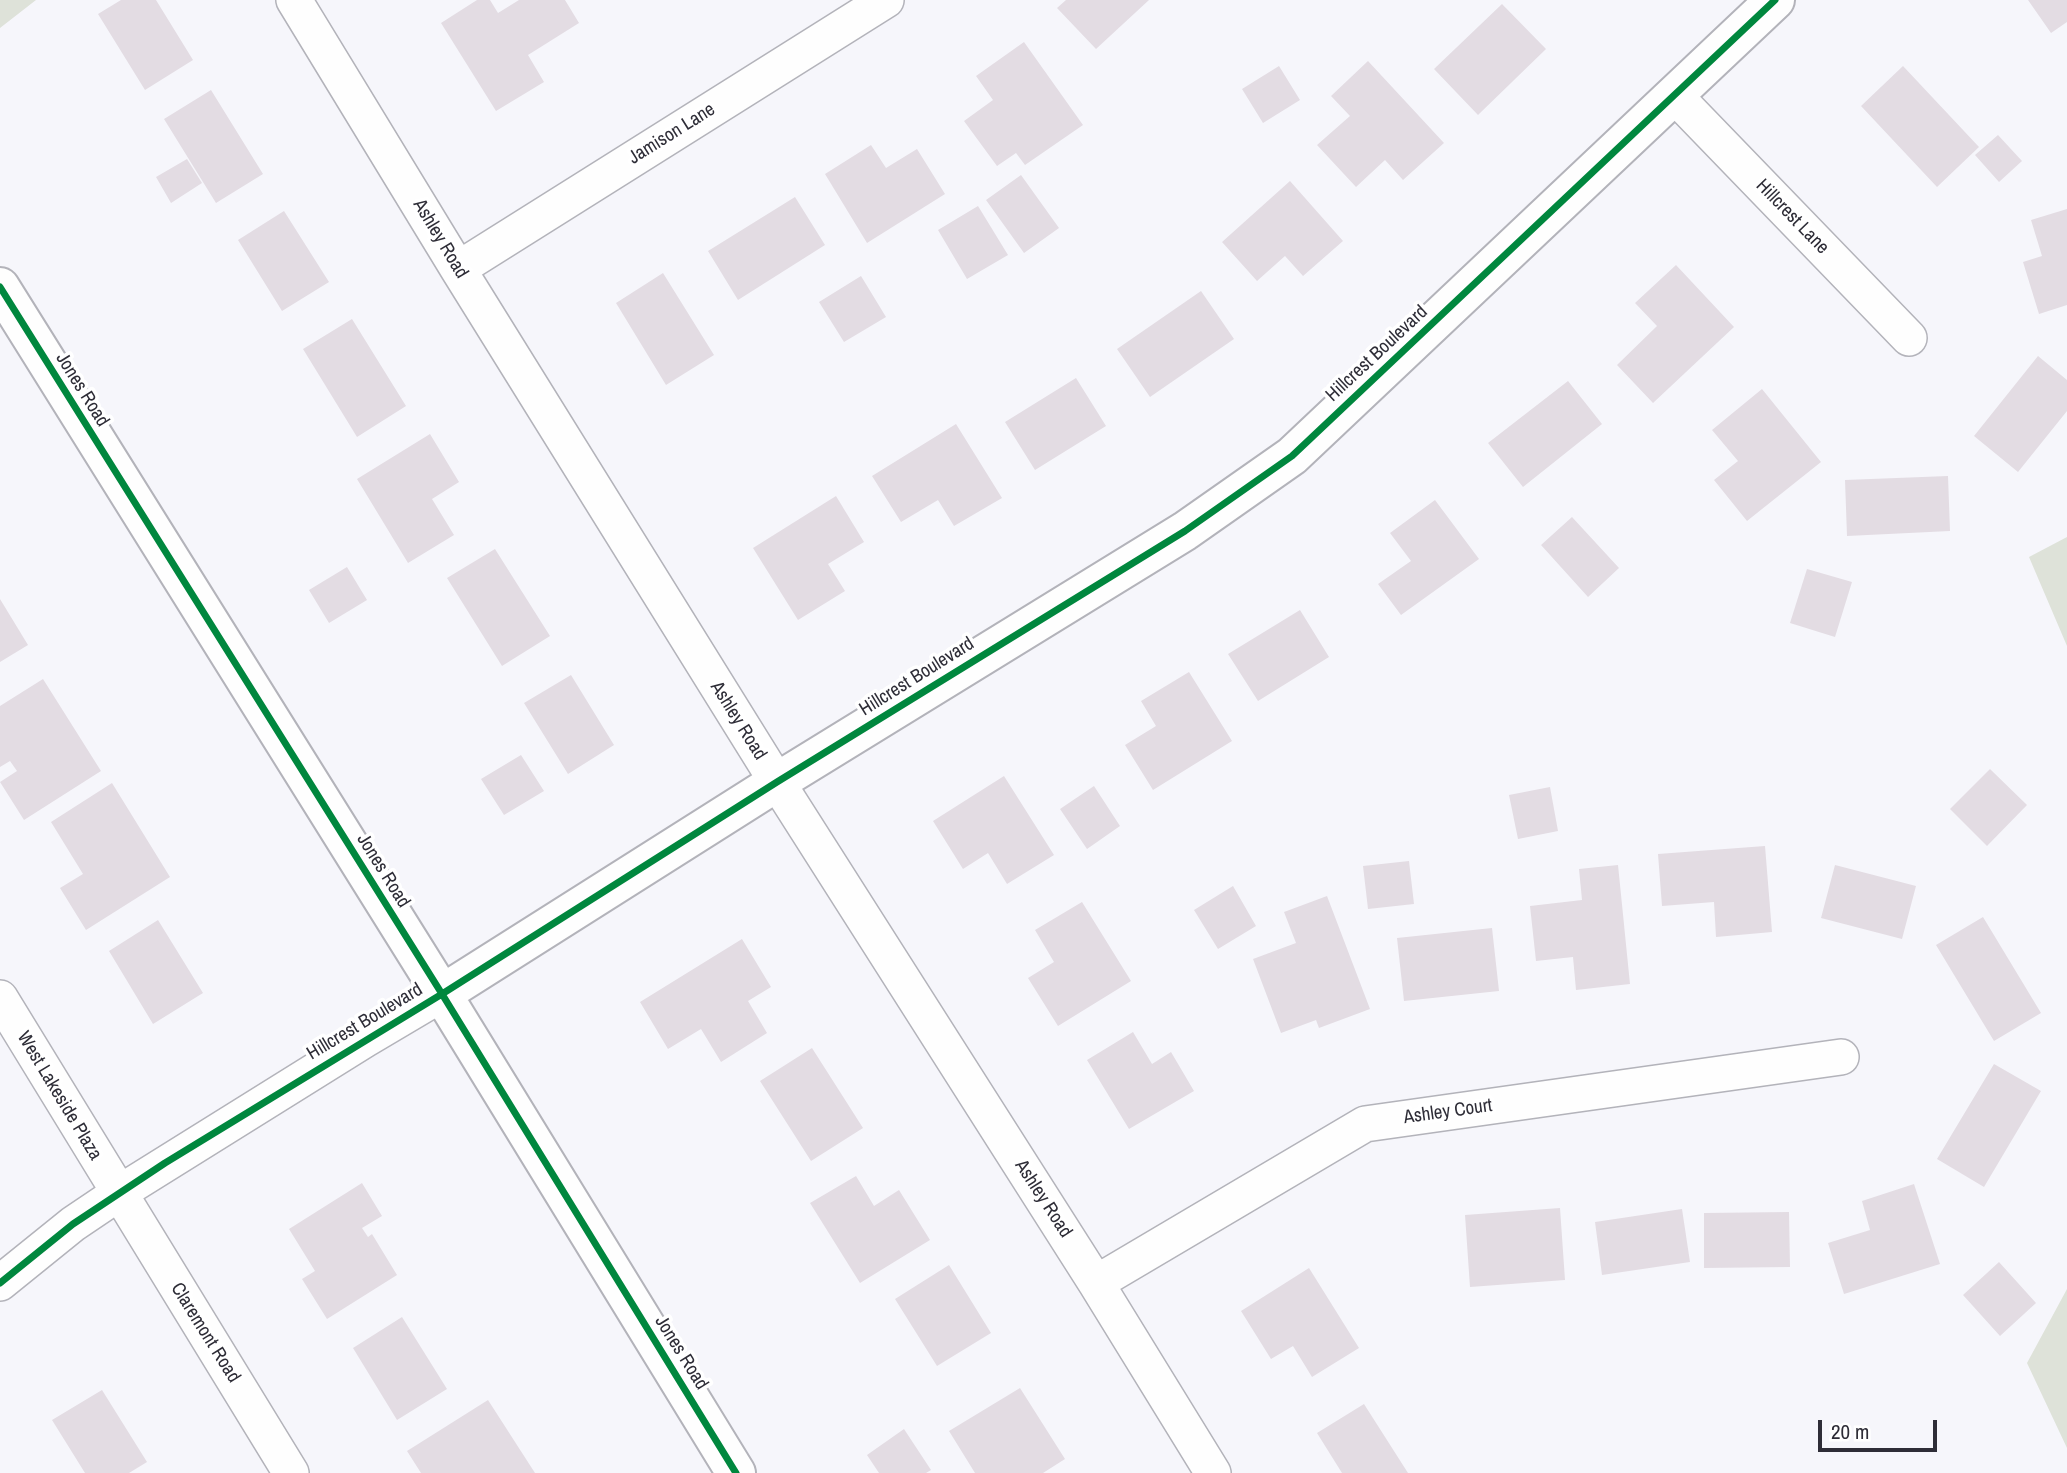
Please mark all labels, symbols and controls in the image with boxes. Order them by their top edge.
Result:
street label: Jamison Lane [624,98,720,170]
street label: Hillcrest Lane [1751,175,1833,259]
street label: Ashley Road [407,195,473,283]
street label: Hillcrest Boulevard [1321,301,1433,407]
street label: Jones Road [50,349,114,431]
street label: Hillcrest Boulevard [856,633,978,721]
street label: Ashley Road [705,678,771,764]
street label: Jones Road [351,830,415,912]
street label: Hillcrest Boulevard [303,979,427,1065]
street label: West Lakeside Plaza [12,1028,106,1164]
street label: Ashley Court [1402,1095,1494,1129]
street label: Ashley Road [1009,1156,1077,1242]
street label: Claremont Road [165,1279,245,1387]
street label: Jones Road [649,1312,713,1394]
scale bar [1822,1406,1941,1450]
text: 20 m [1831,1417,1869,1446]

